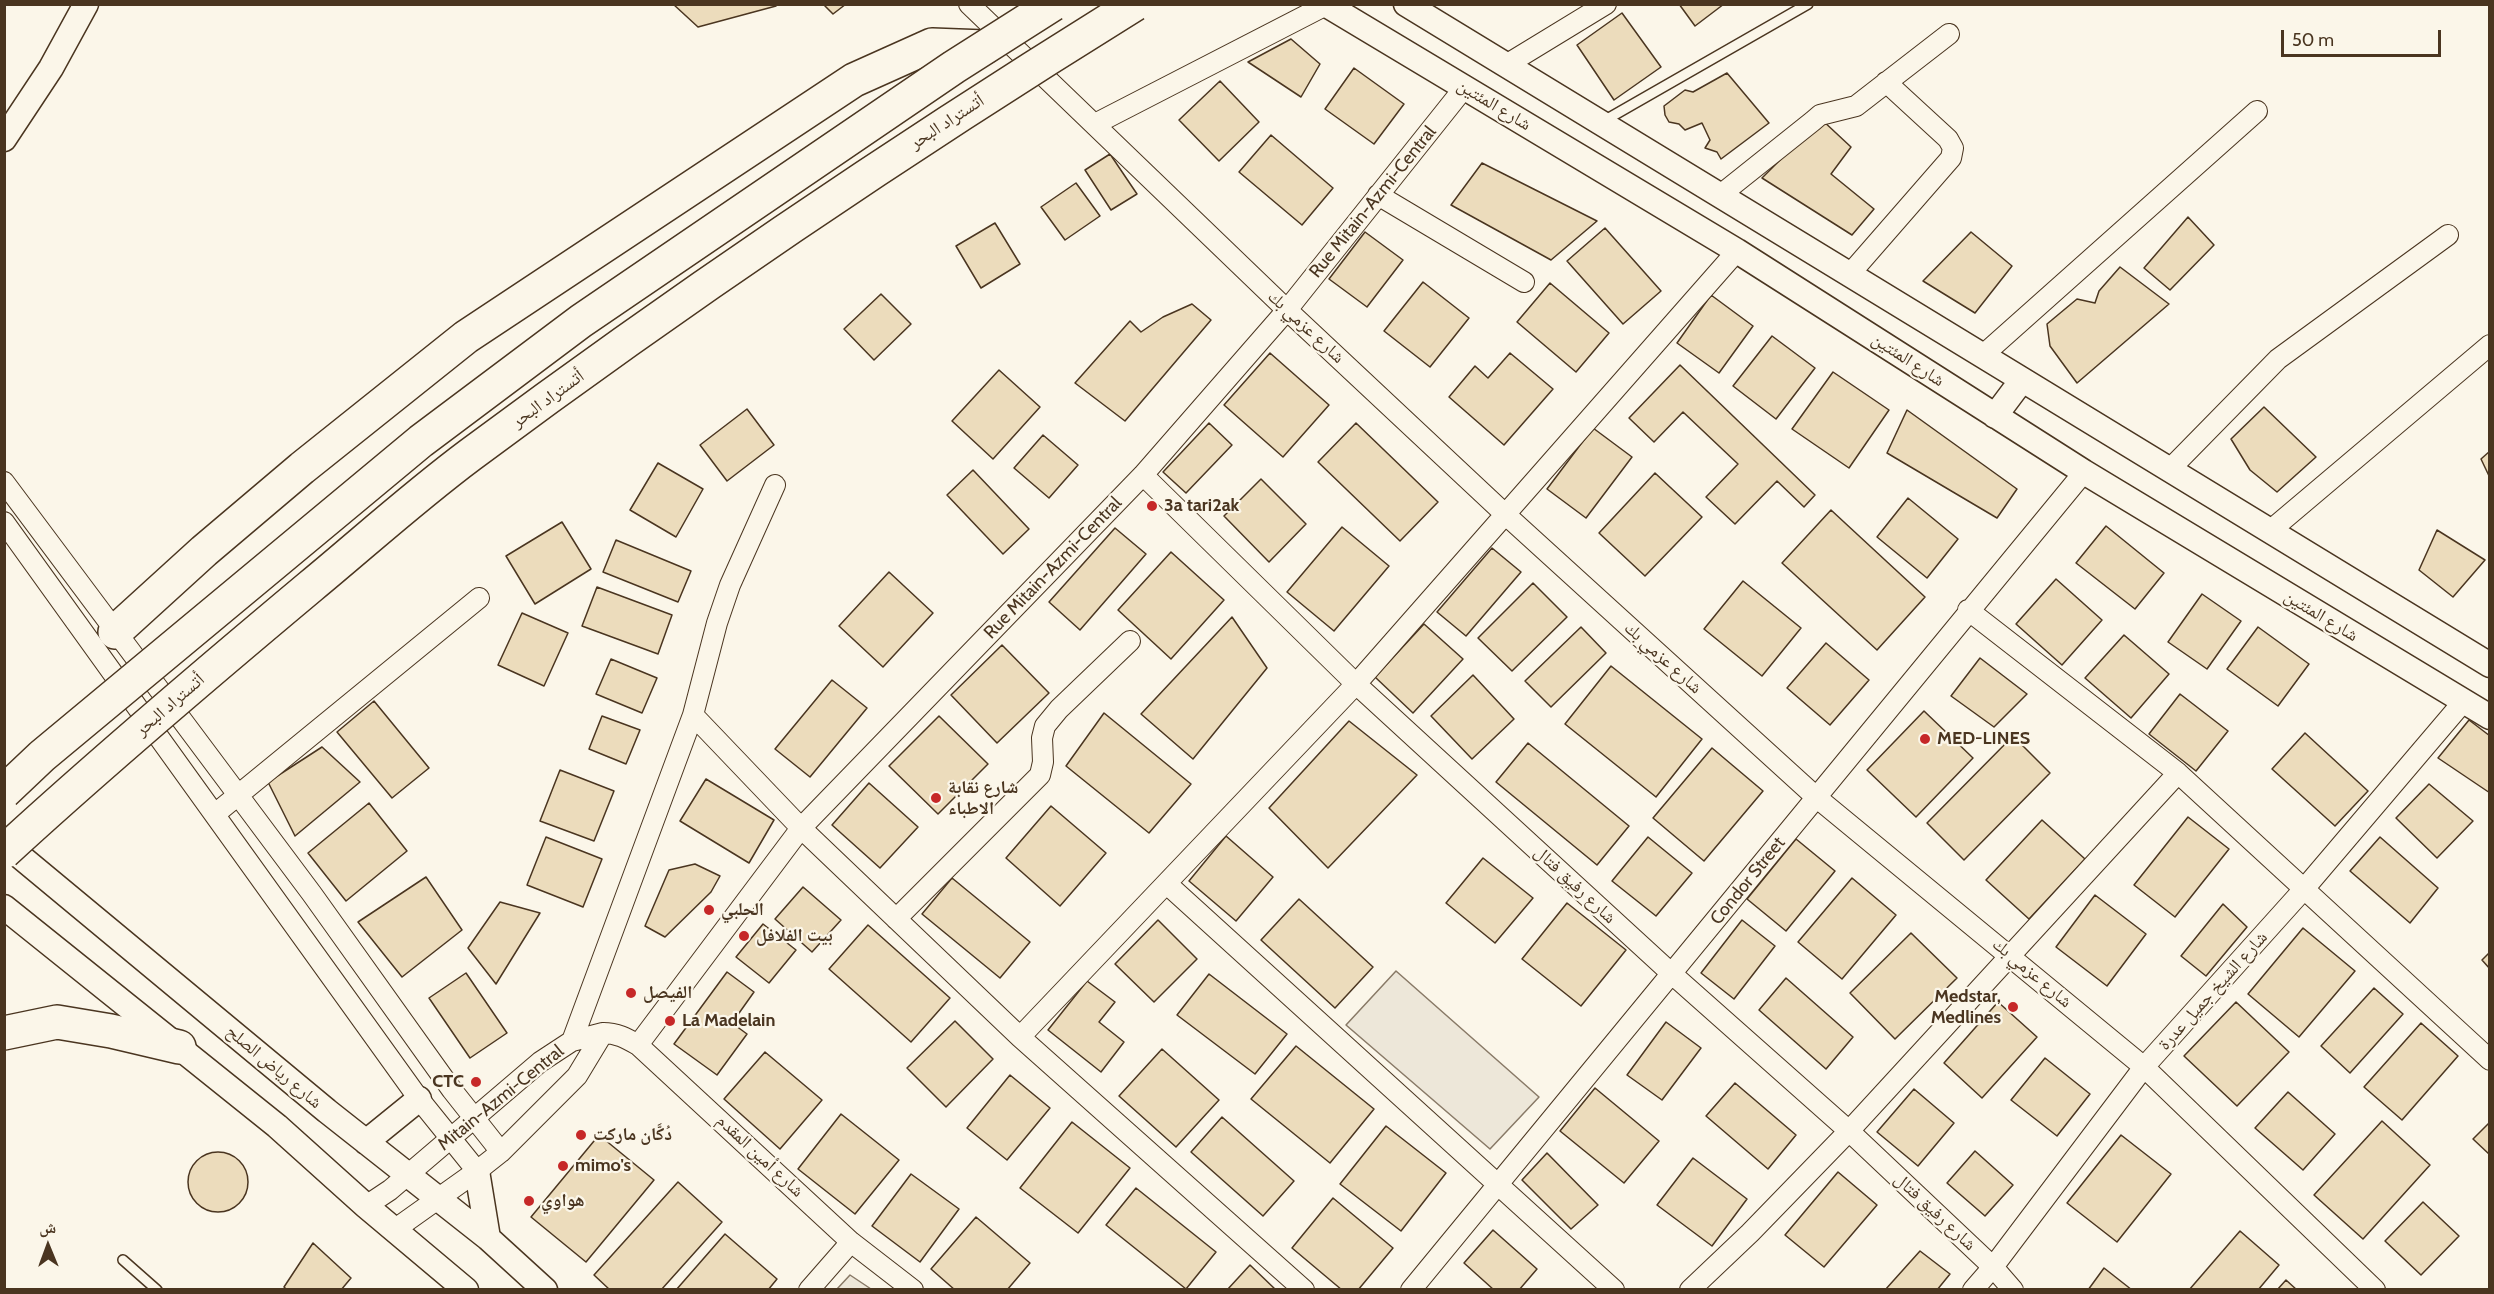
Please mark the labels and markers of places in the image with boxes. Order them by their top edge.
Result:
place label: 3a tari2ak [1164,495,1239,517]
marker: 3a tari2ak [1145,499,1159,513]
place label: MED-LINES [1937,728,2030,750]
marker: MED-LINES [1918,732,1932,746]
place label: شارع نقابة الاطباء [948,777,1018,820]
marker: شارع نقابة الاطباء [929,791,943,805]
place label: الحلبي [721,899,764,921]
marker: الحلبي [702,903,716,917]
place label: بيت الفلافل [756,925,833,947]
marker: بيت الفلافل [737,929,751,943]
place label: الفيصل [643,982,692,1004]
marker: الفيصل [624,986,638,1000]
place label: Medstar, Medlines [1931,986,2001,1028]
marker: Medstar, Medlines [2006,1000,2020,1014]
place label: La Madelain [682,1010,775,1032]
marker: La Madelain [663,1014,677,1028]
place label: CTC [432,1071,464,1093]
marker: CTC [469,1075,483,1089]
place label: دُكَّان ماركت [593,1124,672,1146]
marker: دُكَّان ماركت [574,1128,588,1142]
place label: mimo's [575,1155,631,1177]
marker: mimo's [556,1159,570,1173]
place label: هواوي [541,1190,585,1212]
marker: هواوي [522,1194,536,1208]

